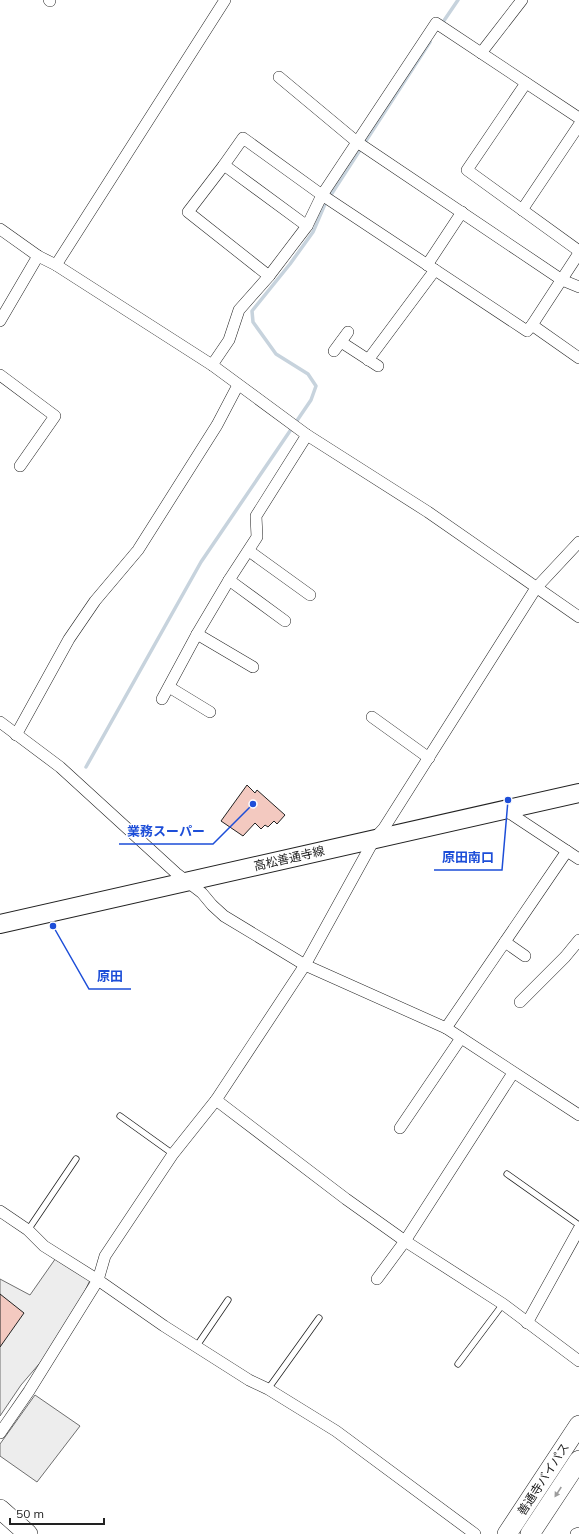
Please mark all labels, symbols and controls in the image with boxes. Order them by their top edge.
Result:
callout: 業務スーパー [119,819,213,844]
text: 業務スーパー [127,823,205,839]
street label: 高松善通寺線 [252,843,326,873]
callout: 原田南口 [434,845,502,870]
text: 原田南口 [442,849,494,865]
callout: 原田 [89,964,131,989]
text: 原田 [97,968,123,984]
street label: 善通寺バイパス [514,1440,572,1518]
one-way arrow [554,1486,561,1498]
scale bar [10,1500,104,1526]
text: 50 m [16,1506,44,1521]

